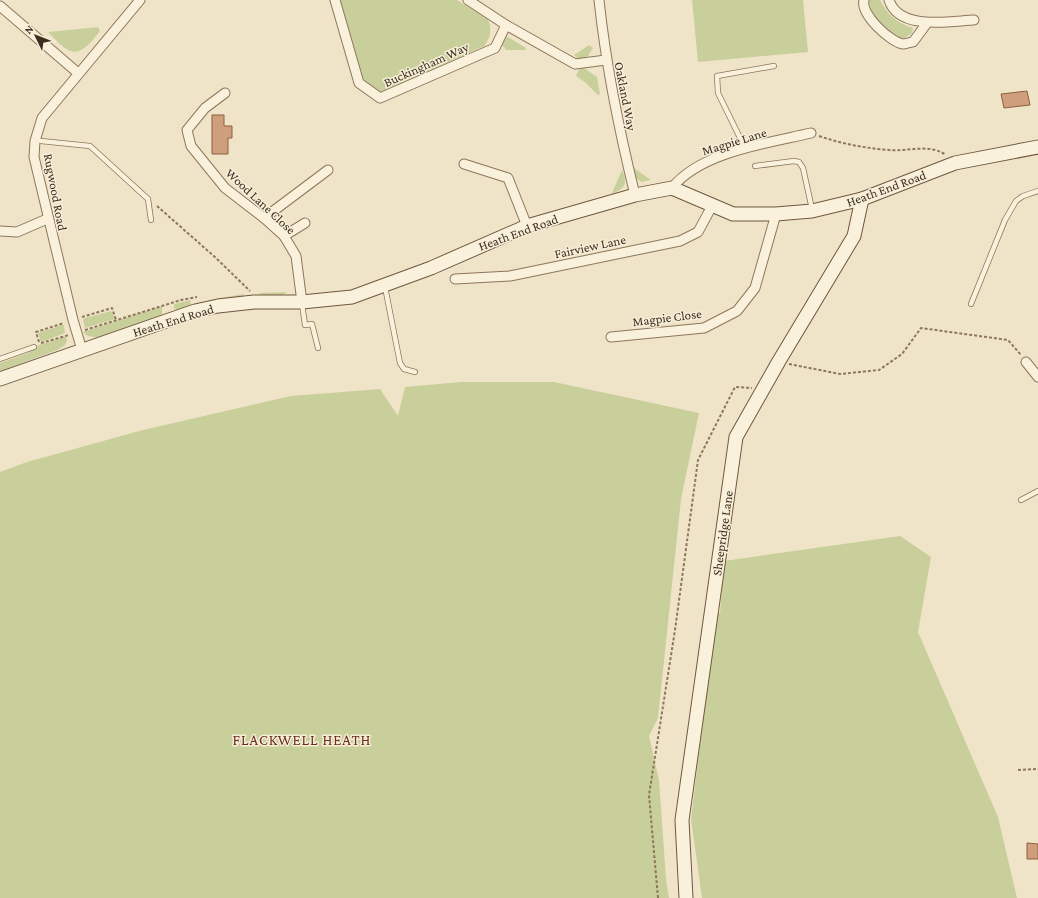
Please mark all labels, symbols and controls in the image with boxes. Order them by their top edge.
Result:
north arrow [16,16,56,56]
text: N [22,22,36,36]
street label: Buckingham Way [381,39,472,90]
street label: Oakland Way [611,60,640,133]
street label: Magpie Lane [700,124,768,158]
street label: Rugwood Road [41,152,70,232]
street label: Wood Lane Close [223,165,299,238]
street label: Heath End Road [844,167,928,210]
street label: Heath End Road [476,211,560,254]
street label: Fairview Lane [553,232,627,261]
street label: Heath End Road [131,301,215,340]
street label: Magpie Close [632,306,703,329]
street label: Sheepridge Lane [709,489,736,577]
district label: FLACKWELL HEATH [233,732,371,748]

